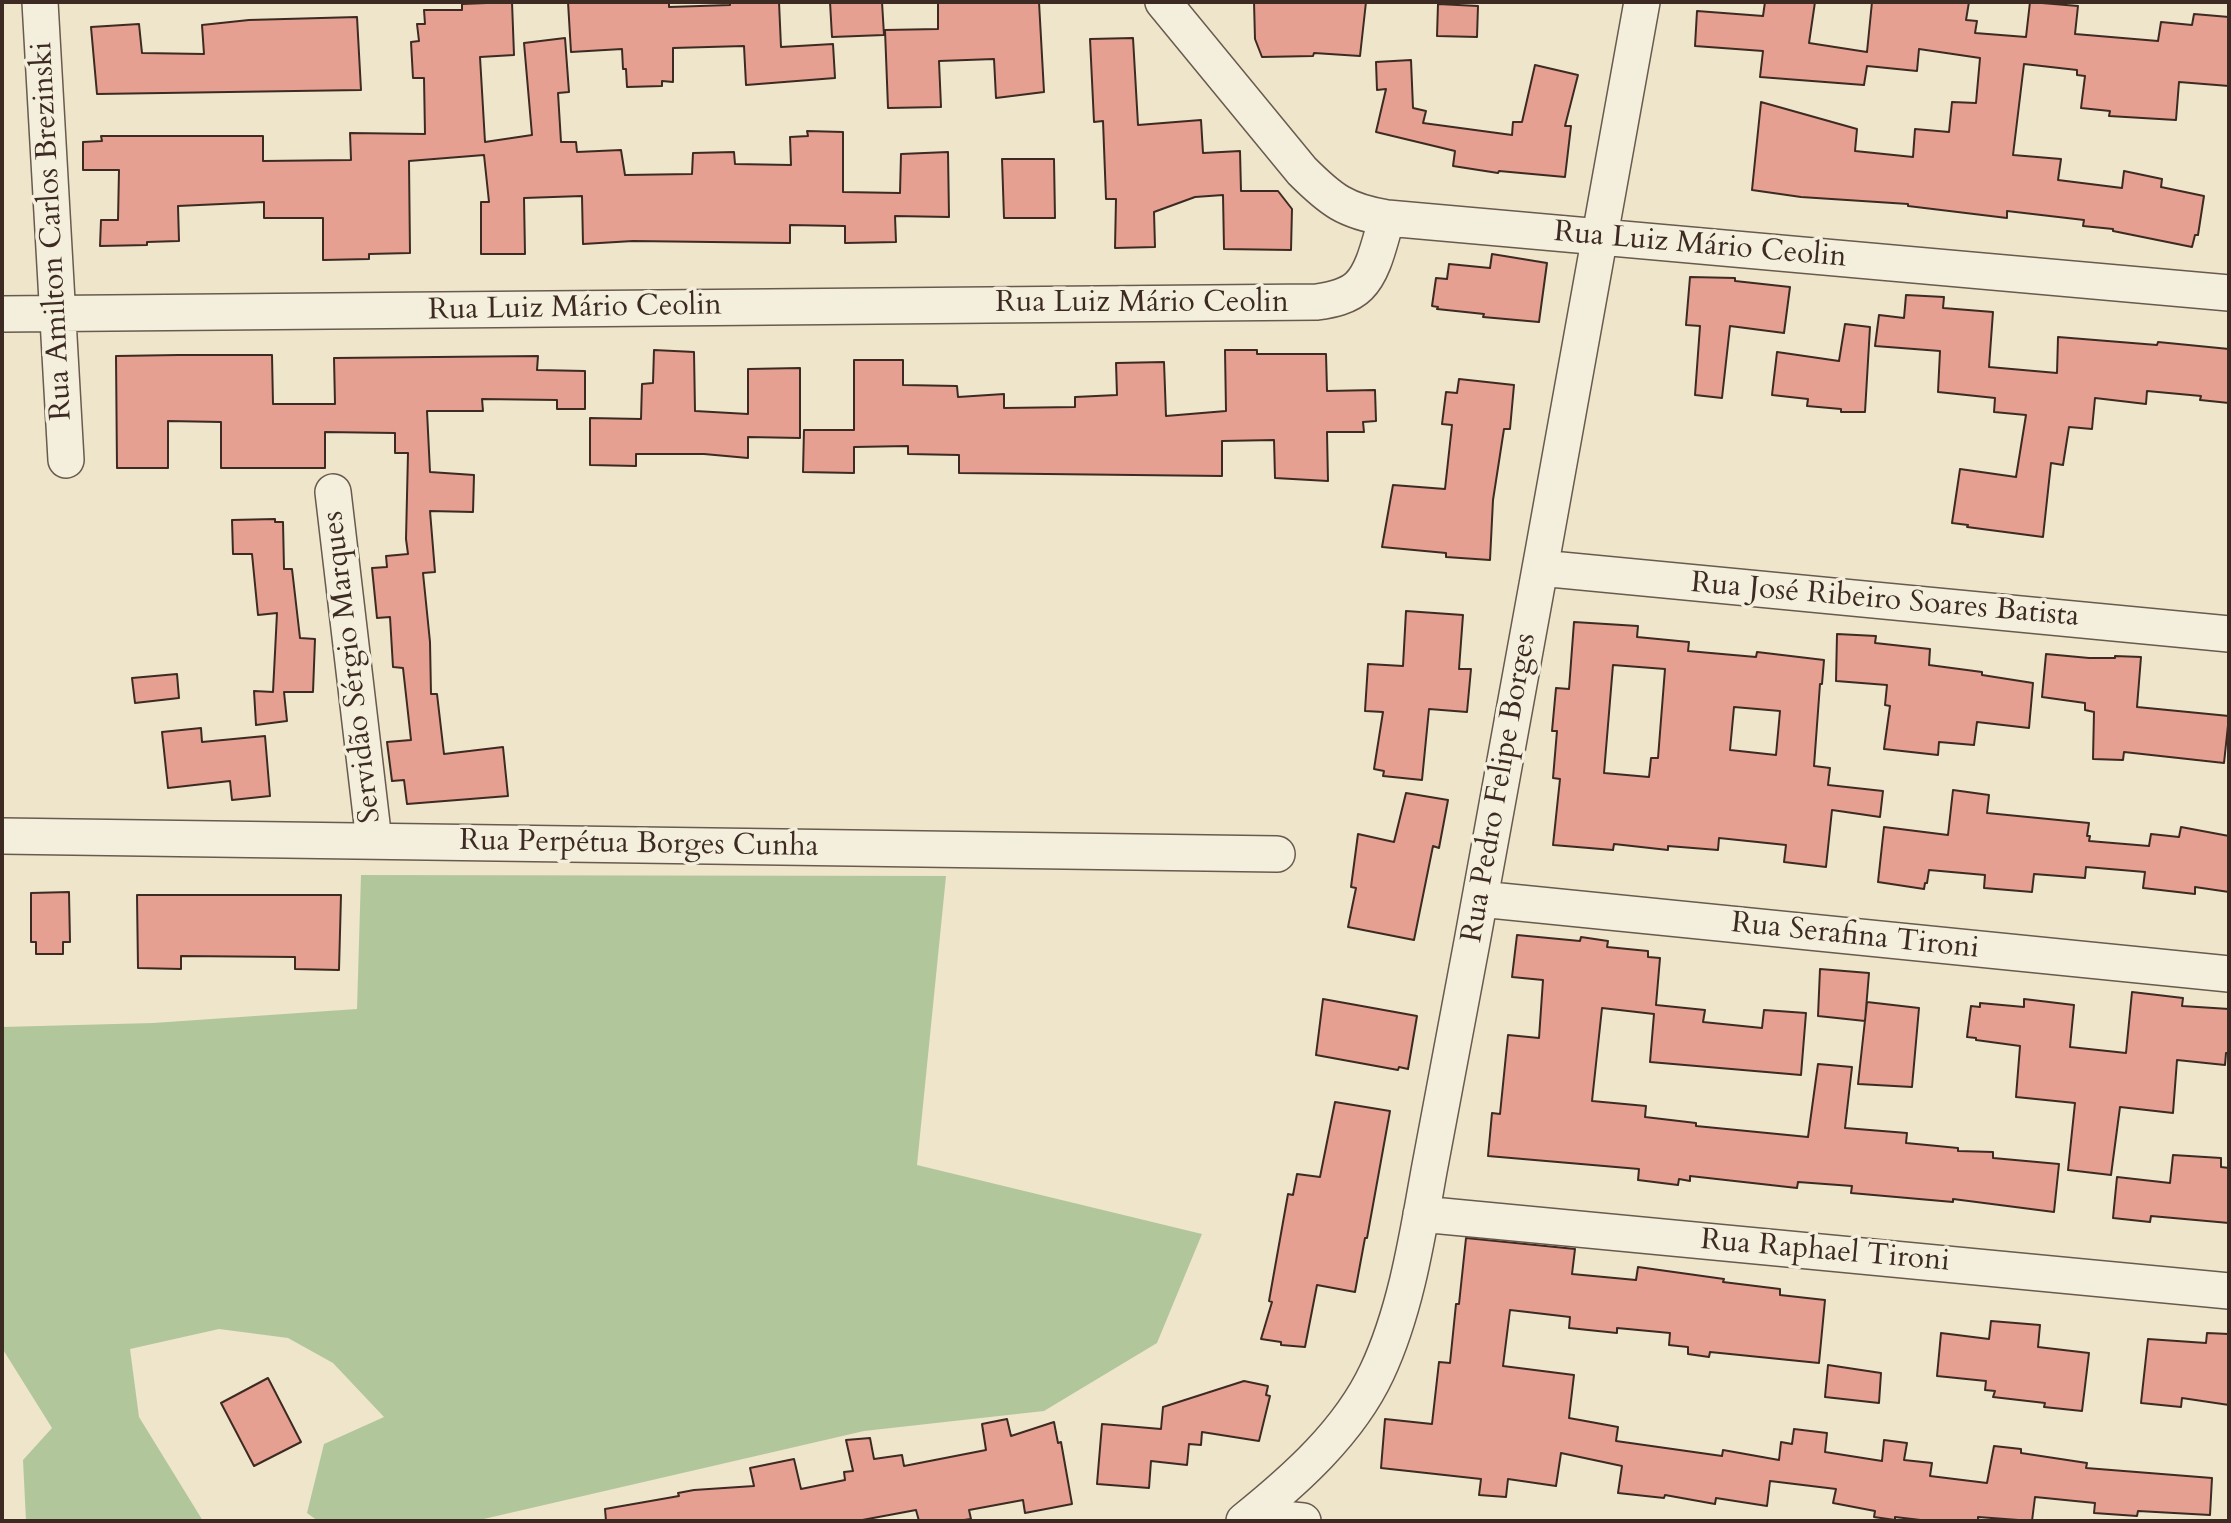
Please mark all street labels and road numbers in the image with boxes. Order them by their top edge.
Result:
street label: Rua Amilton Carlos Brezinski [25,41,81,421]
street label: Rua Luiz Mário Ceolin [1552,215,1848,277]
street label: Rua Luiz Mário Ceolin [995,286,1289,322]
street label: Rua Luiz Mário Ceolin [428,288,722,330]
street label: Servidão Sérgio Marques [316,509,390,825]
street label: Rua José Ribeiro Soares Batista [1689,566,2081,636]
street label: Rua Pedro Felipe Borges [1455,631,1545,945]
street label: Rua Perpétua Borges Cunha [459,824,819,866]
street label: Rua Serafina Tironi [1729,906,1981,968]
street label: Rua Raphael Tironi [1699,1223,1951,1281]

